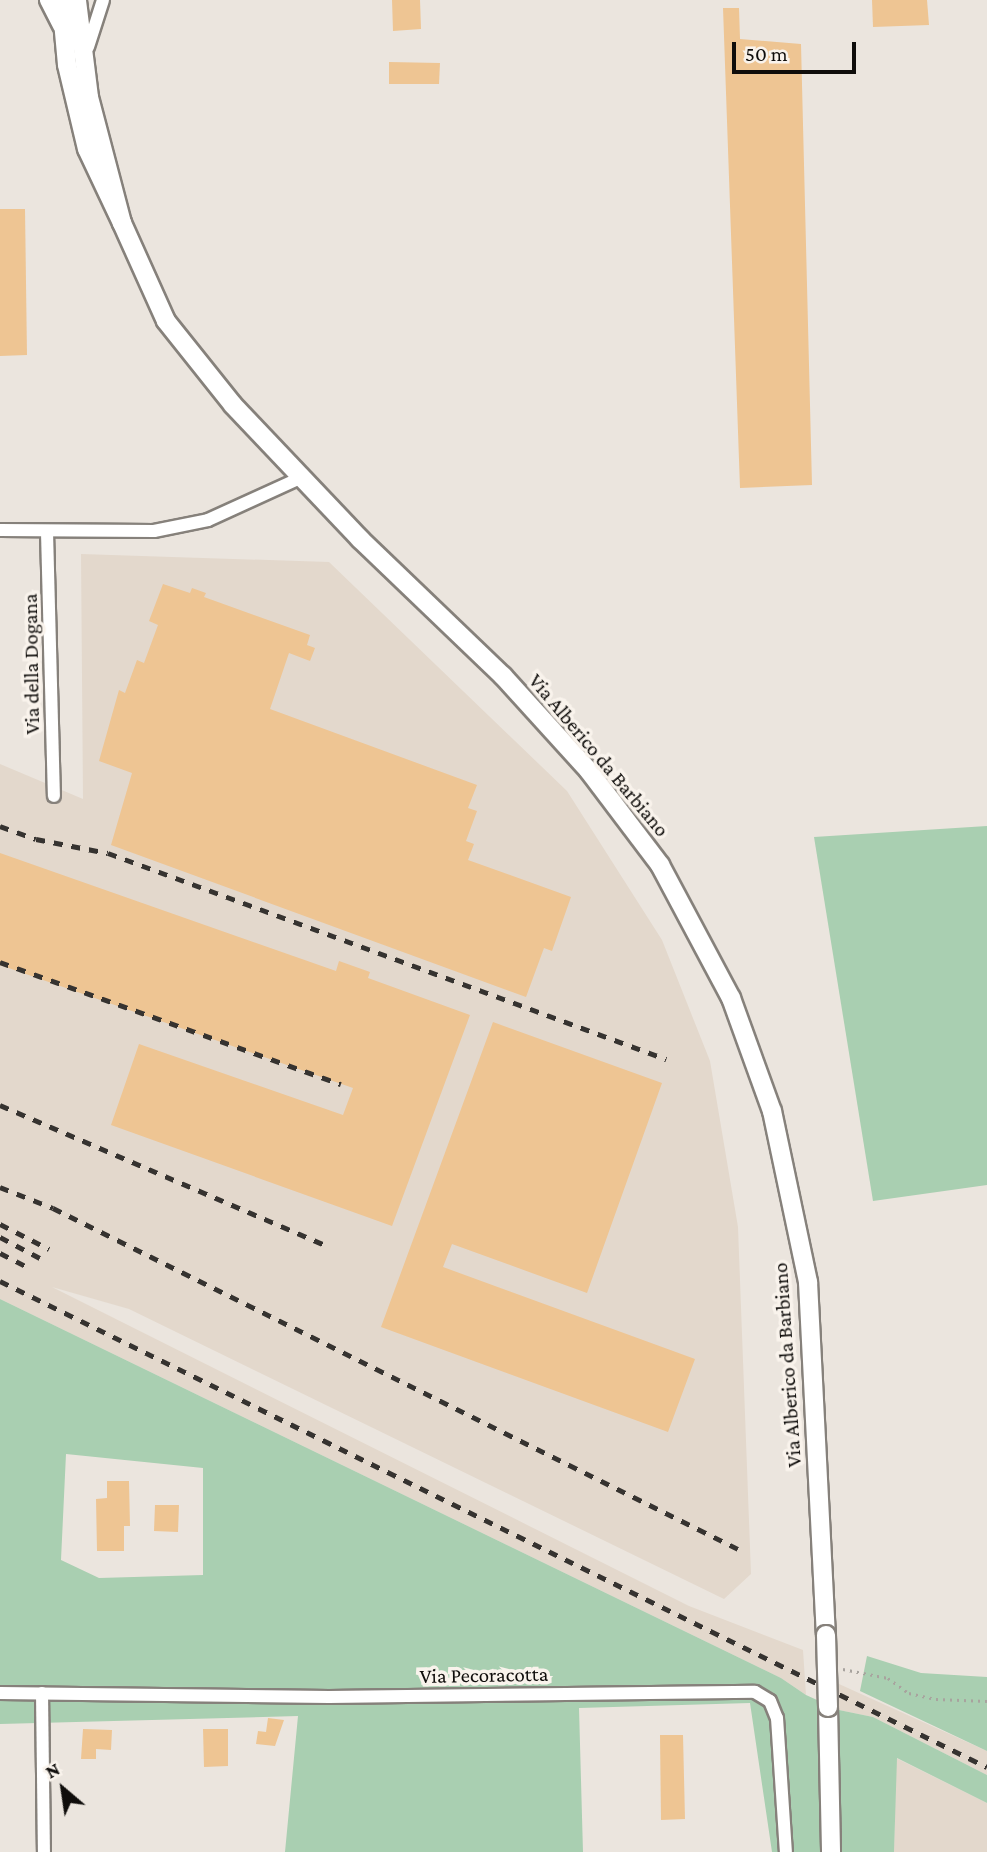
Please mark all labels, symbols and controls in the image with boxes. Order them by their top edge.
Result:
scale bar [735,28,859,72]
text: 50 m [745,42,788,66]
street label: Via della Dogana [17,593,45,735]
street label: Via Alberico da Barbiano [523,668,675,842]
street label: Via Alberico da Barbiano [767,1262,807,1468]
street label: Via Pecoracotta [420,1661,548,1689]
north arrow [28,1754,98,1824]
text: N [42,1758,63,1783]

